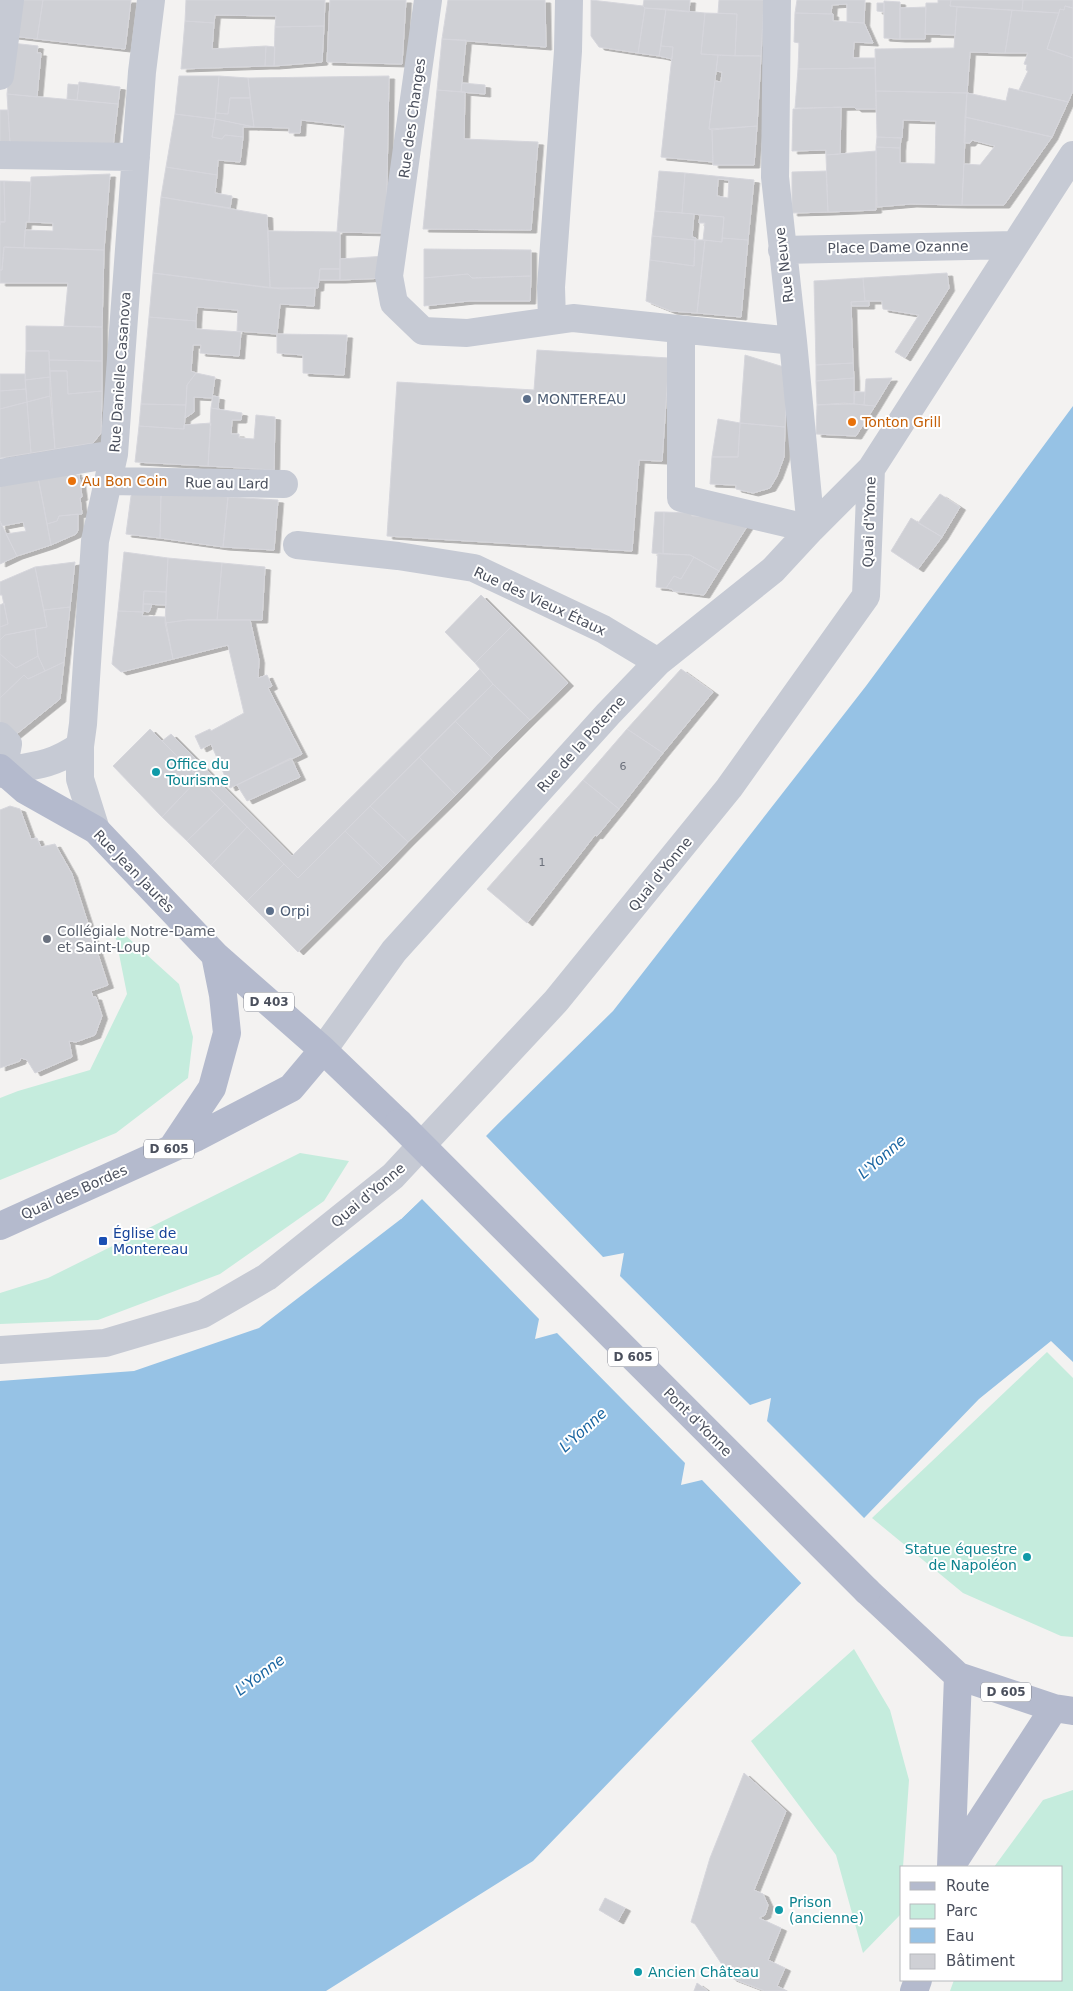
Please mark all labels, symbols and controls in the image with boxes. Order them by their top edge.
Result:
street label: Rue des Changes [396,57,428,179]
street label: Rue Neuve [771,226,797,304]
street label: Place Dame Ozanne [827,238,969,256]
street label: Rue Danielle Casanova [106,291,134,453]
place label: MONTEREAU [537,391,626,407]
marker: MONTEREAU [521,393,533,405]
place label: Tonton Grill [861,414,941,430]
marker: Tonton Grill [846,416,858,428]
place label: Au Bon Coin [82,473,168,489]
street label: Rue au Lard [185,474,269,492]
marker: Au Bon Coin [66,475,78,487]
street label: Quai d'Yonne [859,476,879,568]
street label: Rue des Vieux Étaux [471,563,609,639]
street label: Rue de la Poterne [534,693,628,795]
place label: Office du Tourisme [165,756,229,788]
house number: 6 [620,760,627,773]
marker: Office du Tourisme [150,766,162,778]
street label: Rue Jean Jaurès [91,826,177,916]
street label: Quai d'Yonne [625,834,695,914]
house number: 1 [539,856,546,869]
place label: Orpi [280,903,310,919]
marker: Orpi [264,905,276,917]
place label: Collégiale Notre-Dame et Saint-Loup [57,923,215,955]
marker: Collégiale Notre-Dame et Saint-Loup [41,933,53,945]
road number: D 403 [244,992,294,1012]
water label: L'Yonne [854,1131,910,1183]
road number: D 605 [144,1140,194,1158]
street label: Quai d'Yonne [328,1160,408,1230]
street label: Quai des Bordes [18,1161,130,1223]
place label: Église de Montereau [113,1225,188,1257]
marker: Église de Montereau [97,1235,109,1247]
road number: D 605 [608,1348,658,1366]
street label: Pont d'Yonne [661,1385,735,1459]
water label: L'Yonne [556,1404,610,1456]
place label: Statue équestre de Napoléon [905,1541,1017,1573]
marker: Statue équestre de Napoléon [1021,1551,1033,1563]
water label: L'Yonne [232,1651,288,1699]
road number: D 605 [981,1682,1031,1701]
legend [900,1866,1063,1981]
text: Route [946,1877,990,1895]
place label: Prison (ancienne) [789,1894,864,1926]
text: Parc [946,1902,978,1920]
marker: Prison (ancienne) [773,1904,785,1916]
text: Eau [946,1927,974,1945]
text: Bâtiment [946,1952,1015,1970]
place label: Ancien Château [648,1964,759,1980]
marker: Ancien Château [632,1966,644,1978]

